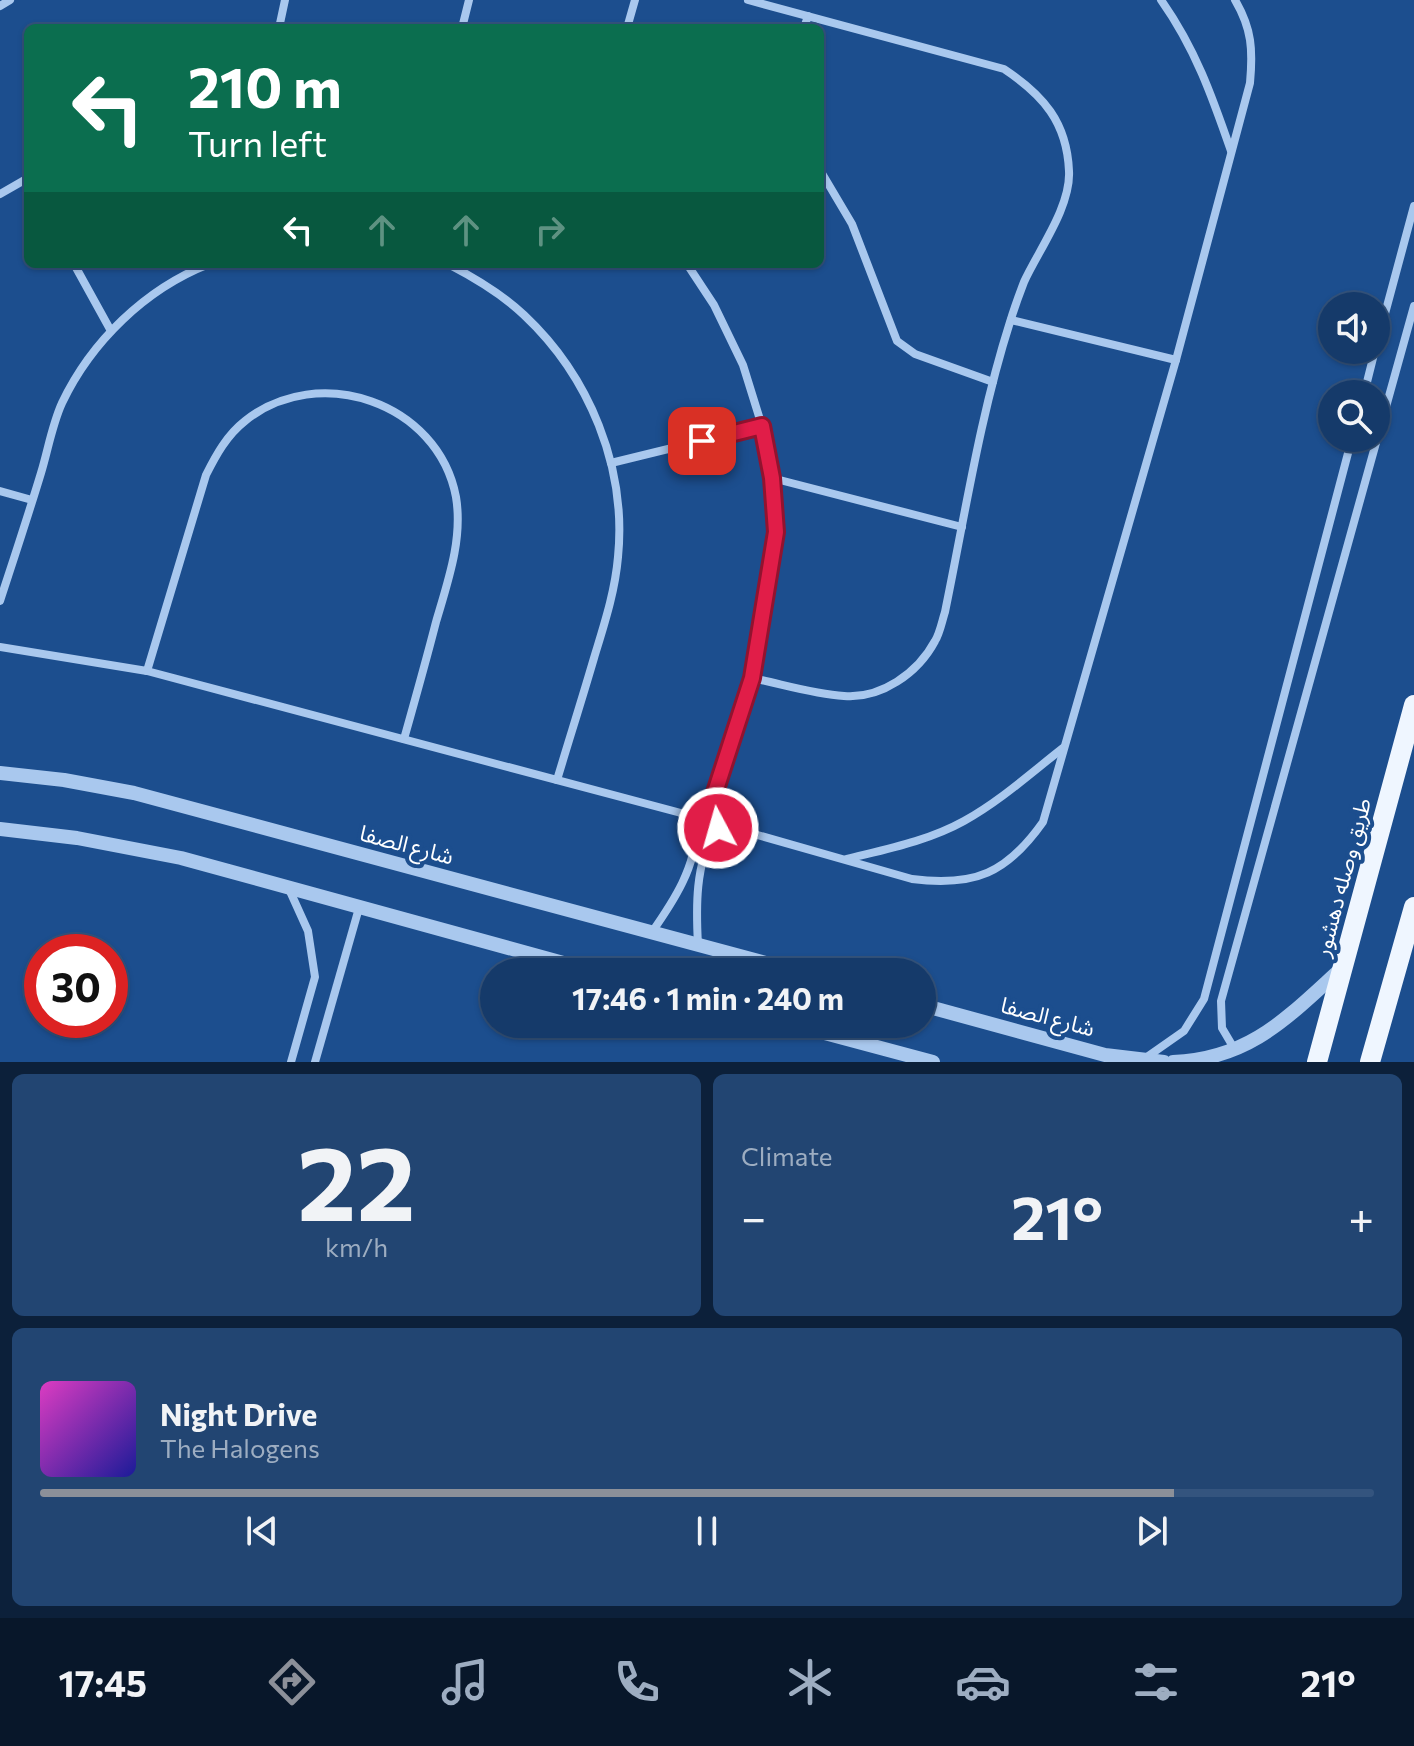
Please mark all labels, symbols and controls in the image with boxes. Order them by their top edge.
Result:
text: 210 m [188,51,342,120]
icon: left [56,56,160,160]
text: Turn left [188,120,327,164]
icon: left [276,208,320,252]
icon: ahead [360,208,404,252]
icon: ahead [444,208,488,252]
icon: right [528,208,572,252]
map controls [1318,292,1390,452]
button: sound [1318,292,1390,364]
button: search [1318,380,1390,452]
pin [668,407,736,475]
icon: arrive [680,419,724,463]
position arrow [676,786,760,870]
street label: طريق وصله دهشور [1308,795,1377,960]
street label: شارع الصفا [356,819,457,873]
speed limit sign: 30 [24,934,128,1038]
text: 17:46 · 1 min · 240 m [572,979,844,1016]
street label: شارع الصفا [997,991,1098,1045]
text: 22 [297,1115,416,1242]
text: Climate [741,1140,833,1171]
text: 21° [1011,1179,1103,1252]
text: − [741,1189,766,1243]
text: + [1348,1189,1374,1243]
text: km/h [325,1231,388,1262]
text: Night Drive [160,1395,317,1432]
text: The Halogens [160,1432,320,1463]
icon: previous [240,1509,284,1553]
icon: pause [685,1509,729,1553]
icon: next [1130,1509,1174,1553]
icon: directions [264,1654,320,1710]
icon: music [437,1654,493,1710]
icon: phone [609,1654,665,1710]
icon: climate [782,1654,838,1710]
icon: car [955,1654,1011,1710]
icon: filters [1128,1654,1184,1710]
text: 17:45 [58,1660,147,1704]
text: 21° [1300,1660,1356,1704]

